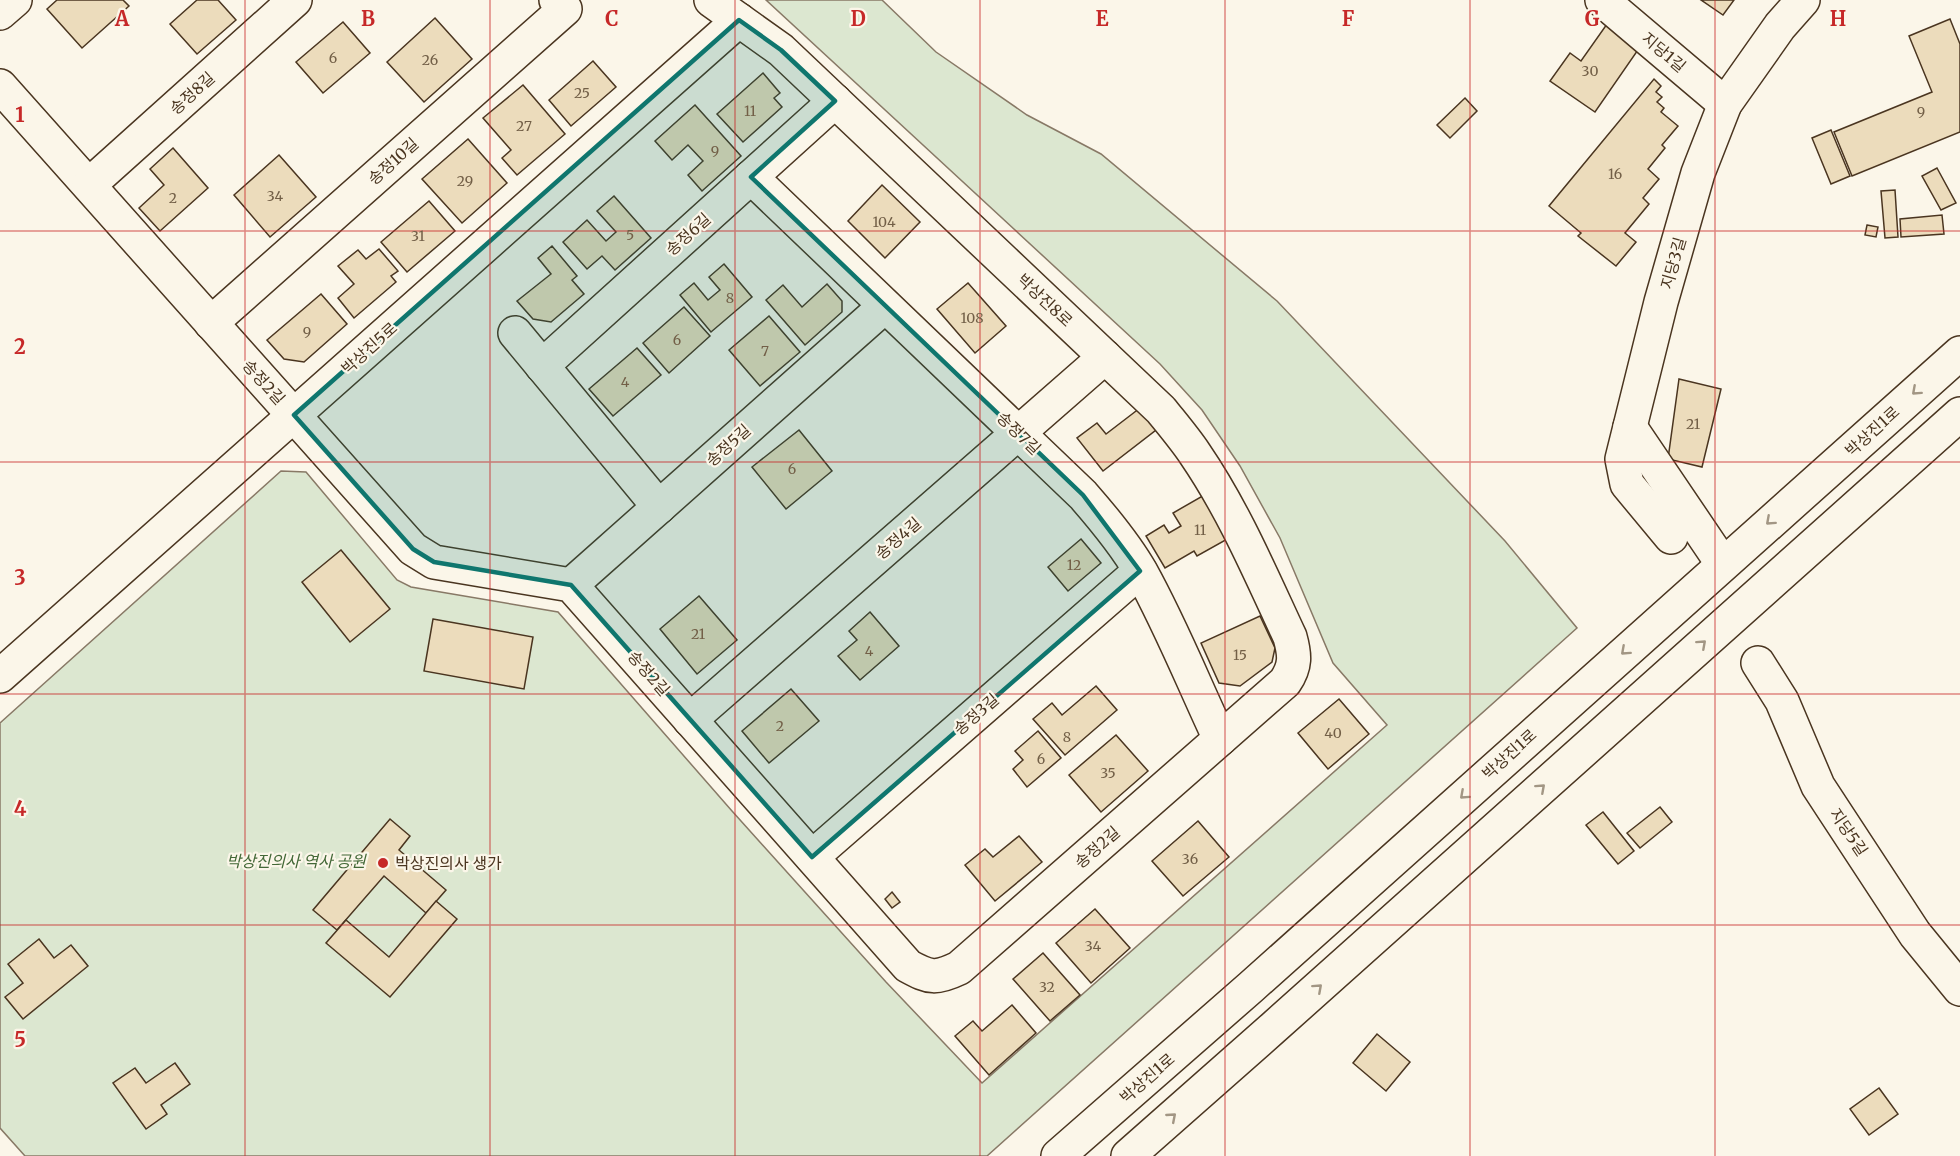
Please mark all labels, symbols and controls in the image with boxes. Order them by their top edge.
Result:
text: A [114,6,130,31]
text: B [361,6,375,31]
text: C [605,6,619,31]
text: D [850,6,866,31]
text: E [1095,6,1109,31]
text: F [1342,6,1355,31]
text: G [1585,6,1600,31]
text: H [1830,6,1846,31]
street label: 지당1길 [1638,28,1690,76]
house number: 6 [329,49,337,67]
house number: 26 [422,51,438,69]
house number: 30 [1582,62,1598,80]
street label: 송정8길 [165,68,219,118]
house number: 25 [574,84,590,102]
text: 1 [15,102,25,127]
house number: 11 [744,102,756,120]
house number: 9 [1917,103,1925,121]
house number: 27 [516,117,532,135]
street label: 송정10길 [364,133,422,189]
house number: 9 [711,142,719,160]
house number: 16 [1608,165,1622,183]
house number: 29 [457,172,473,190]
house number: 34 [267,187,284,205]
house number: 2 [169,189,177,207]
street label: 송정6길 [661,209,715,259]
house number: 104 [872,213,896,231]
house number: 5 [626,226,634,244]
house number: 31 [411,227,425,245]
street label: 지당3길 [1656,235,1690,291]
street label: 박상진8로 [1013,269,1077,331]
house number: 8 [726,289,734,307]
house number: 108 [960,309,984,327]
street label: 박상진5로 [337,318,401,378]
house number: 9 [303,323,311,341]
house number: 6 [673,331,681,349]
text: 2 [14,334,26,359]
house number: 7 [761,342,769,360]
street label: 송정2길 [239,355,289,409]
house number: 4 [621,373,630,391]
one-way arrow [1912,384,1923,395]
street label: 박상진1로 [1841,401,1903,461]
street label: 송정7길 [993,407,1045,459]
house number: 21 [1686,415,1700,433]
street label: 송정5길 [701,420,755,470]
house number: 6 [788,460,796,478]
street label: 송정4길 [871,513,925,563]
one-way arrow [1767,514,1777,525]
house number: 11 [1194,521,1206,539]
house number: 12 [1067,556,1081,574]
text: 3 [14,565,26,590]
house number: 21 [691,625,705,643]
one-way arrow [1695,640,1706,651]
house number: 4 [865,642,874,660]
one-way arrow [1621,644,1632,655]
street label: 송정2길 [624,646,674,700]
house number: 15 [1233,646,1247,664]
street label: 송정3길 [949,689,1003,739]
house number: 2 [776,717,784,735]
house number: 40 [1324,724,1342,742]
street label: 박상진1로 [1478,724,1540,784]
house number: 8 [1063,728,1071,746]
house number: 6 [1037,750,1045,768]
house number: 35 [1100,764,1116,782]
one-way arrow [1534,784,1545,795]
one-way arrow [1460,788,1471,799]
text: 4 [14,796,27,821]
street label: 지당5길 [1826,804,1872,860]
street label: 송정2길 [1070,822,1124,872]
house number: 36 [1182,850,1198,868]
park label: 박상진의사 역사 공원 [226,851,367,871]
place label: 박상진의사 생가 [395,853,502,873]
marker: 박상진의사 생가 [376,856,390,870]
house number: 34 [1085,937,1102,955]
house number: 32 [1039,978,1055,996]
one-way arrow [1311,984,1321,995]
text: 5 [14,1027,26,1052]
street label: 박상진1로 [1115,1049,1179,1107]
one-way arrow [1165,1113,1175,1124]

